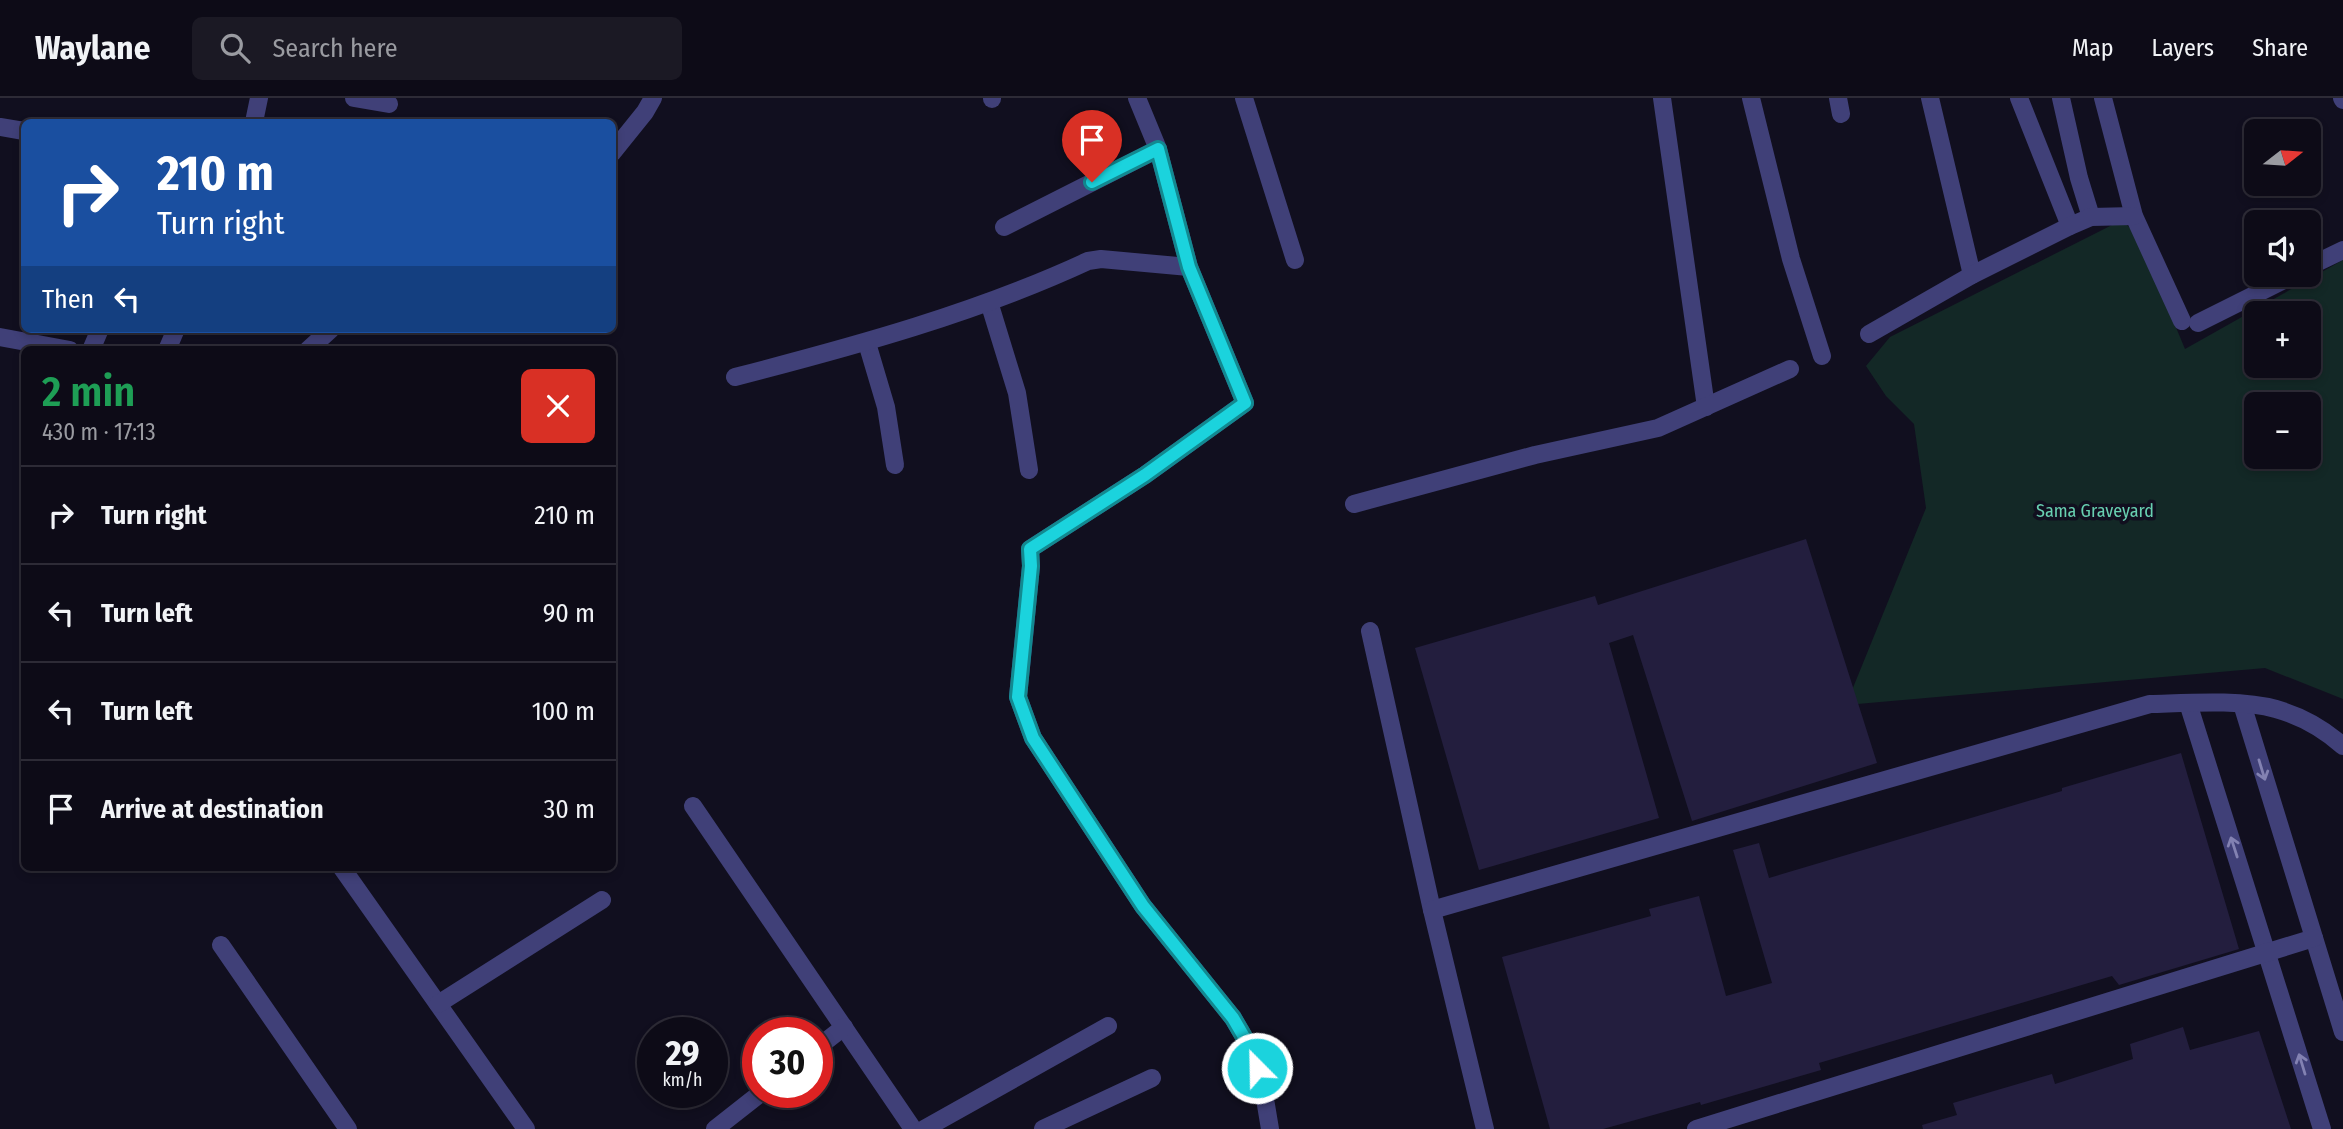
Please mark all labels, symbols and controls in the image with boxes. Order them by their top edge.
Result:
search box [192,17,682,80]
text: Waylane [35,28,150,68]
icon: search [216,29,254,67]
text: Search here [272,33,398,64]
text: Map [2072,34,2114,62]
text: Layers [2152,34,2214,62]
text: Share [2252,34,2308,62]
pin [1062,110,1122,182]
north arrow [2244,119,2320,196]
map controls [2244,119,2321,469]
icon: arrive [1073,121,1111,159]
text: 210 m [157,144,274,203]
icon: right [42,147,133,238]
text: Turn right [157,204,284,242]
button: sound [2244,210,2321,287]
icon: left [108,280,146,318]
text: Then [42,284,94,315]
button: + [2244,301,2321,378]
text: 2 min [42,367,135,417]
button: close [521,369,595,443]
button: − [2244,392,2321,469]
text: 430 m · 17:13 [42,418,156,446]
icon: right [42,496,80,534]
text: Turn right [101,500,207,531]
text: 210 m [534,500,595,531]
park label: Sama Graveyard [2036,500,2154,522]
icon: left [42,594,80,632]
text: Turn left [101,598,193,629]
text: 90 m [543,598,595,629]
icon: left [42,692,80,730]
text: Turn left [101,696,193,727]
text: 100 m [532,696,595,727]
one-way arrow [2256,758,2269,780]
icon: arrive [42,790,80,828]
text: Arrive at destination [101,794,324,825]
text: 30 m [544,794,595,825]
one-way arrow [2227,836,2239,858]
speed limit sign: 30 [742,1017,833,1108]
position arrow [1220,1031,1294,1105]
text: 29 [665,1032,700,1074]
one-way arrow [2295,1053,2307,1075]
text: km/h [662,1069,703,1091]

